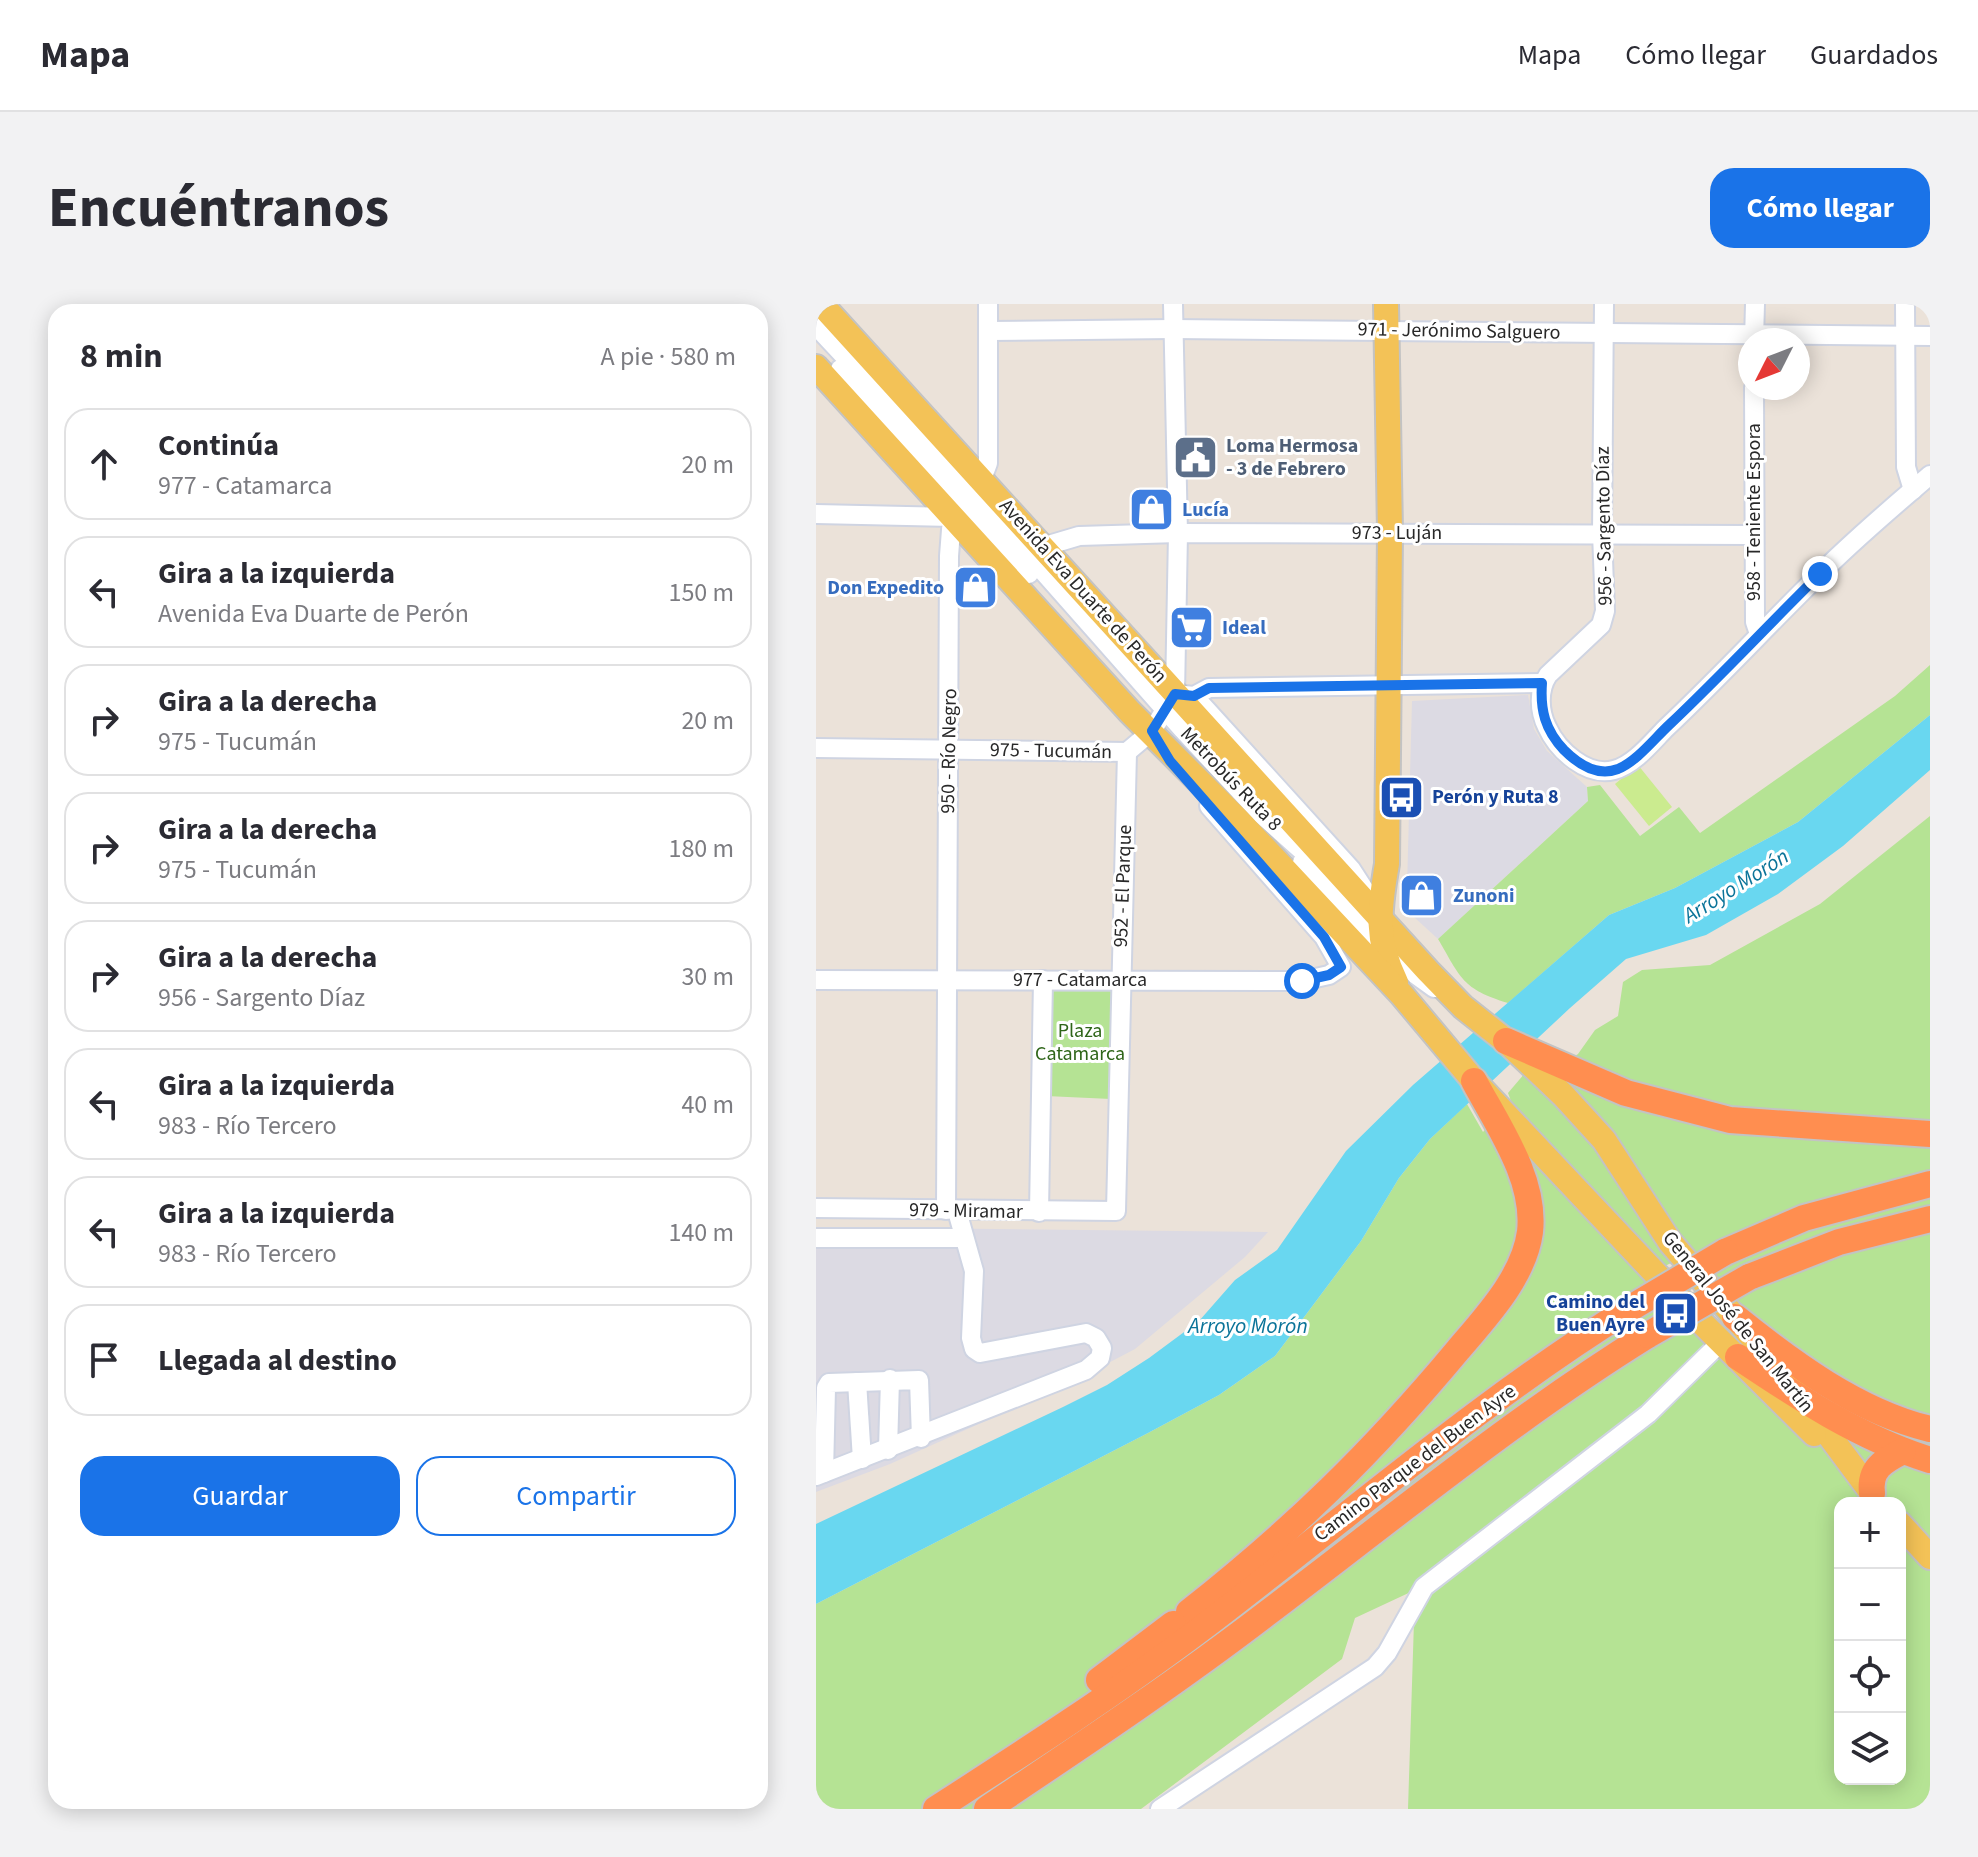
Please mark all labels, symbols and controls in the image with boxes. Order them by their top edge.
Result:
text: Mapa [40,28,130,82]
text: Mapa [1518,35,1581,75]
text: Cómo llegar [1625,35,1766,75]
text: Guardados [1810,35,1938,75]
button: Cómo llegar [1710,168,1930,248]
text: Encuéntranos [48,169,389,248]
street label: 971 - Jerónimo Salguero [1357,315,1561,347]
north arrow [1738,328,1810,400]
text: 8 min [80,332,163,381]
text: A pie · 580 m [601,338,736,375]
street label: 958 - Teniente Espora [1740,423,1768,601]
text: Continúa [158,424,279,467]
place label: Loma Hermosa - 3 de Febrero [1226,432,1358,483]
public building icon: Loma Hermosa - 3 de Febrero [1171,433,1219,481]
icon: ahead [82,442,126,486]
text: 20 m [681,446,734,483]
street label: 956 - Sargento Díaz [1589,446,1619,606]
text: 977 - Catamarca [158,467,332,504]
shop icon: Lucía [1127,486,1175,534]
street label: Avenida Eva Duarte de Perón [993,493,1173,689]
place label: Lucía [1182,496,1229,524]
street label: 973 - Luján [1352,519,1442,547]
text: Gira a la izquierda [158,552,395,595]
route end [1802,556,1838,592]
shop icon: Don Expedito [951,564,999,612]
icon: left [82,570,126,614]
text: 150 m [668,574,734,611]
place label: Don Expedito [827,574,944,602]
text: Avenida Eva Duarte de Perón [158,595,469,632]
supermarket icon: Ideal [1167,604,1215,652]
place label: Ideal [1222,614,1266,642]
text: Gira a la derecha [158,680,377,723]
street label: 950 - Río Negro [934,688,964,814]
icon: right [82,698,126,742]
text: 20 m [681,702,734,739]
street label: Metrobús Ruta 8 [1174,721,1288,838]
text: 975 - Tucumán [158,723,317,760]
street label: 975 - Tucumán [990,736,1112,766]
bus stop icon: Perón y Ruta 8 [1377,773,1425,821]
place label: Perón y Ruta 8 [1432,783,1559,811]
text: Gira a la derecha [158,808,377,851]
street label: 952 - El Parque [1107,824,1139,948]
icon: right [82,826,126,870]
text: 180 m [668,830,734,867]
water label: Arroyo Morón [1675,841,1795,932]
text: 975 - Tucumán [158,851,317,888]
shop icon: Zunoni [1398,872,1446,920]
place label: Zunoni [1453,882,1514,910]
text: Gira a la derecha [158,936,377,979]
icon: right [82,954,126,998]
text: 30 m [681,958,734,995]
route start [1284,963,1320,999]
street label: 977 - Catamarca [1013,966,1147,994]
text: 956 - Sargento Díaz [158,979,365,1016]
park label: Plaza Catamarca [1035,1017,1125,1068]
text: Gira a la izquierda [158,1064,395,1107]
icon: left [82,1082,126,1126]
text: 40 m [681,1086,734,1123]
text: 983 - Río Tercero [158,1107,337,1144]
text: Gira a la izquierda [158,1192,395,1235]
street label: 979 - Miramar [909,1196,1023,1226]
icon: left [82,1210,126,1254]
text: 140 m [668,1214,734,1251]
street label: General José de San Martín [1656,1225,1820,1419]
text: 983 - Río Tercero [158,1235,337,1272]
place label: Camino del Buen Ayre [1546,1288,1645,1339]
bus stop icon: Camino del Buen Ayre [1652,1290,1700,1338]
water label: Arroyo Morón [1186,1310,1308,1342]
icon: arrive [82,1338,126,1382]
text: Llegada al destino [158,1339,397,1382]
street label: Camino Parque del Buen Ayre [1308,1378,1522,1548]
button: Guardar [80,1456,400,1536]
button: Compartir [416,1456,736,1536]
map controls [1834,1497,1906,1785]
button: + [1834,1497,1906,1569]
button: − [1834,1569,1906,1641]
button: locate [1834,1641,1906,1713]
button: layers [1834,1713,1906,1785]

